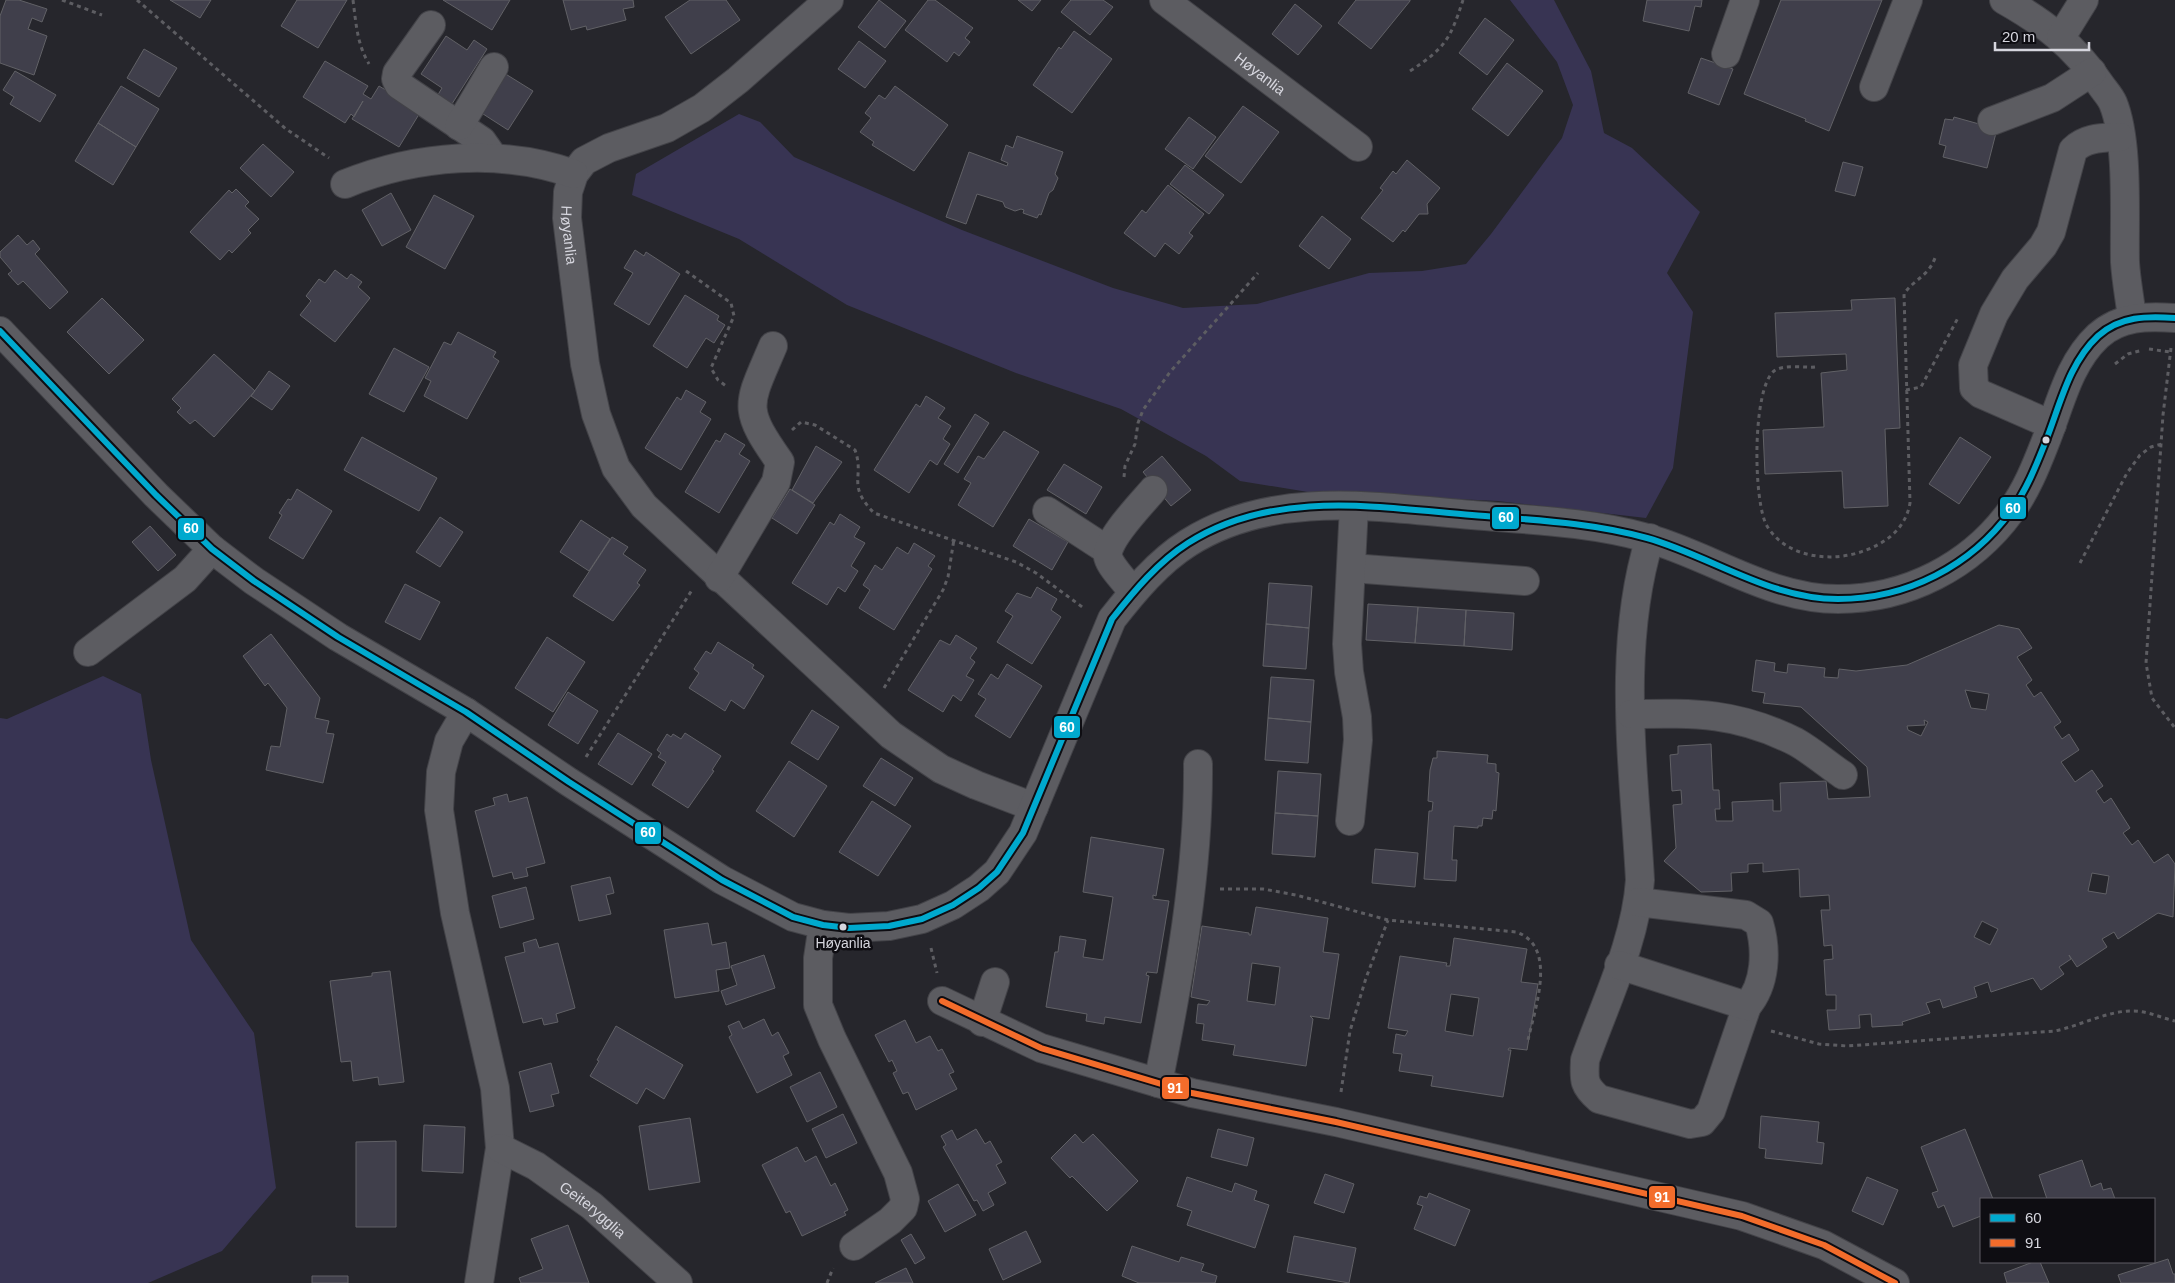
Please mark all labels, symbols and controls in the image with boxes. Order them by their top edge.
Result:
scale bar [1995,20,2089,52]
text: 20 m [2002,28,2035,45]
street label: Høyanlia [1232,48,1290,98]
street label: Høyanlia [558,205,581,266]
unlabelled marker [2041,435,2051,445]
line badge: 60 [1999,496,2027,520]
text: 60 [2005,500,2021,516]
line badge: 60 [1491,506,1520,530]
text: 60 [1498,509,1514,525]
line badge: 60 [177,517,205,541]
text: 60 [183,520,199,536]
line badge: 60 [1053,715,1081,739]
text: 60 [1059,719,1075,735]
line badge: 60 [634,821,662,845]
text: 60 [640,824,656,840]
marker: Høyanlia [838,922,848,932]
place label: Høyanlia [815,935,871,951]
line badge: 91 [1161,1076,1190,1100]
text: 91 [1167,1080,1183,1096]
street label: Geiterygglia [557,1178,630,1241]
line badge: 91 [1648,1185,1676,1209]
text: 91 [1654,1189,1670,1205]
legend [1980,1198,2155,1263]
text: 60 [2025,1209,2042,1226]
text: 91 [2025,1234,2042,1251]

